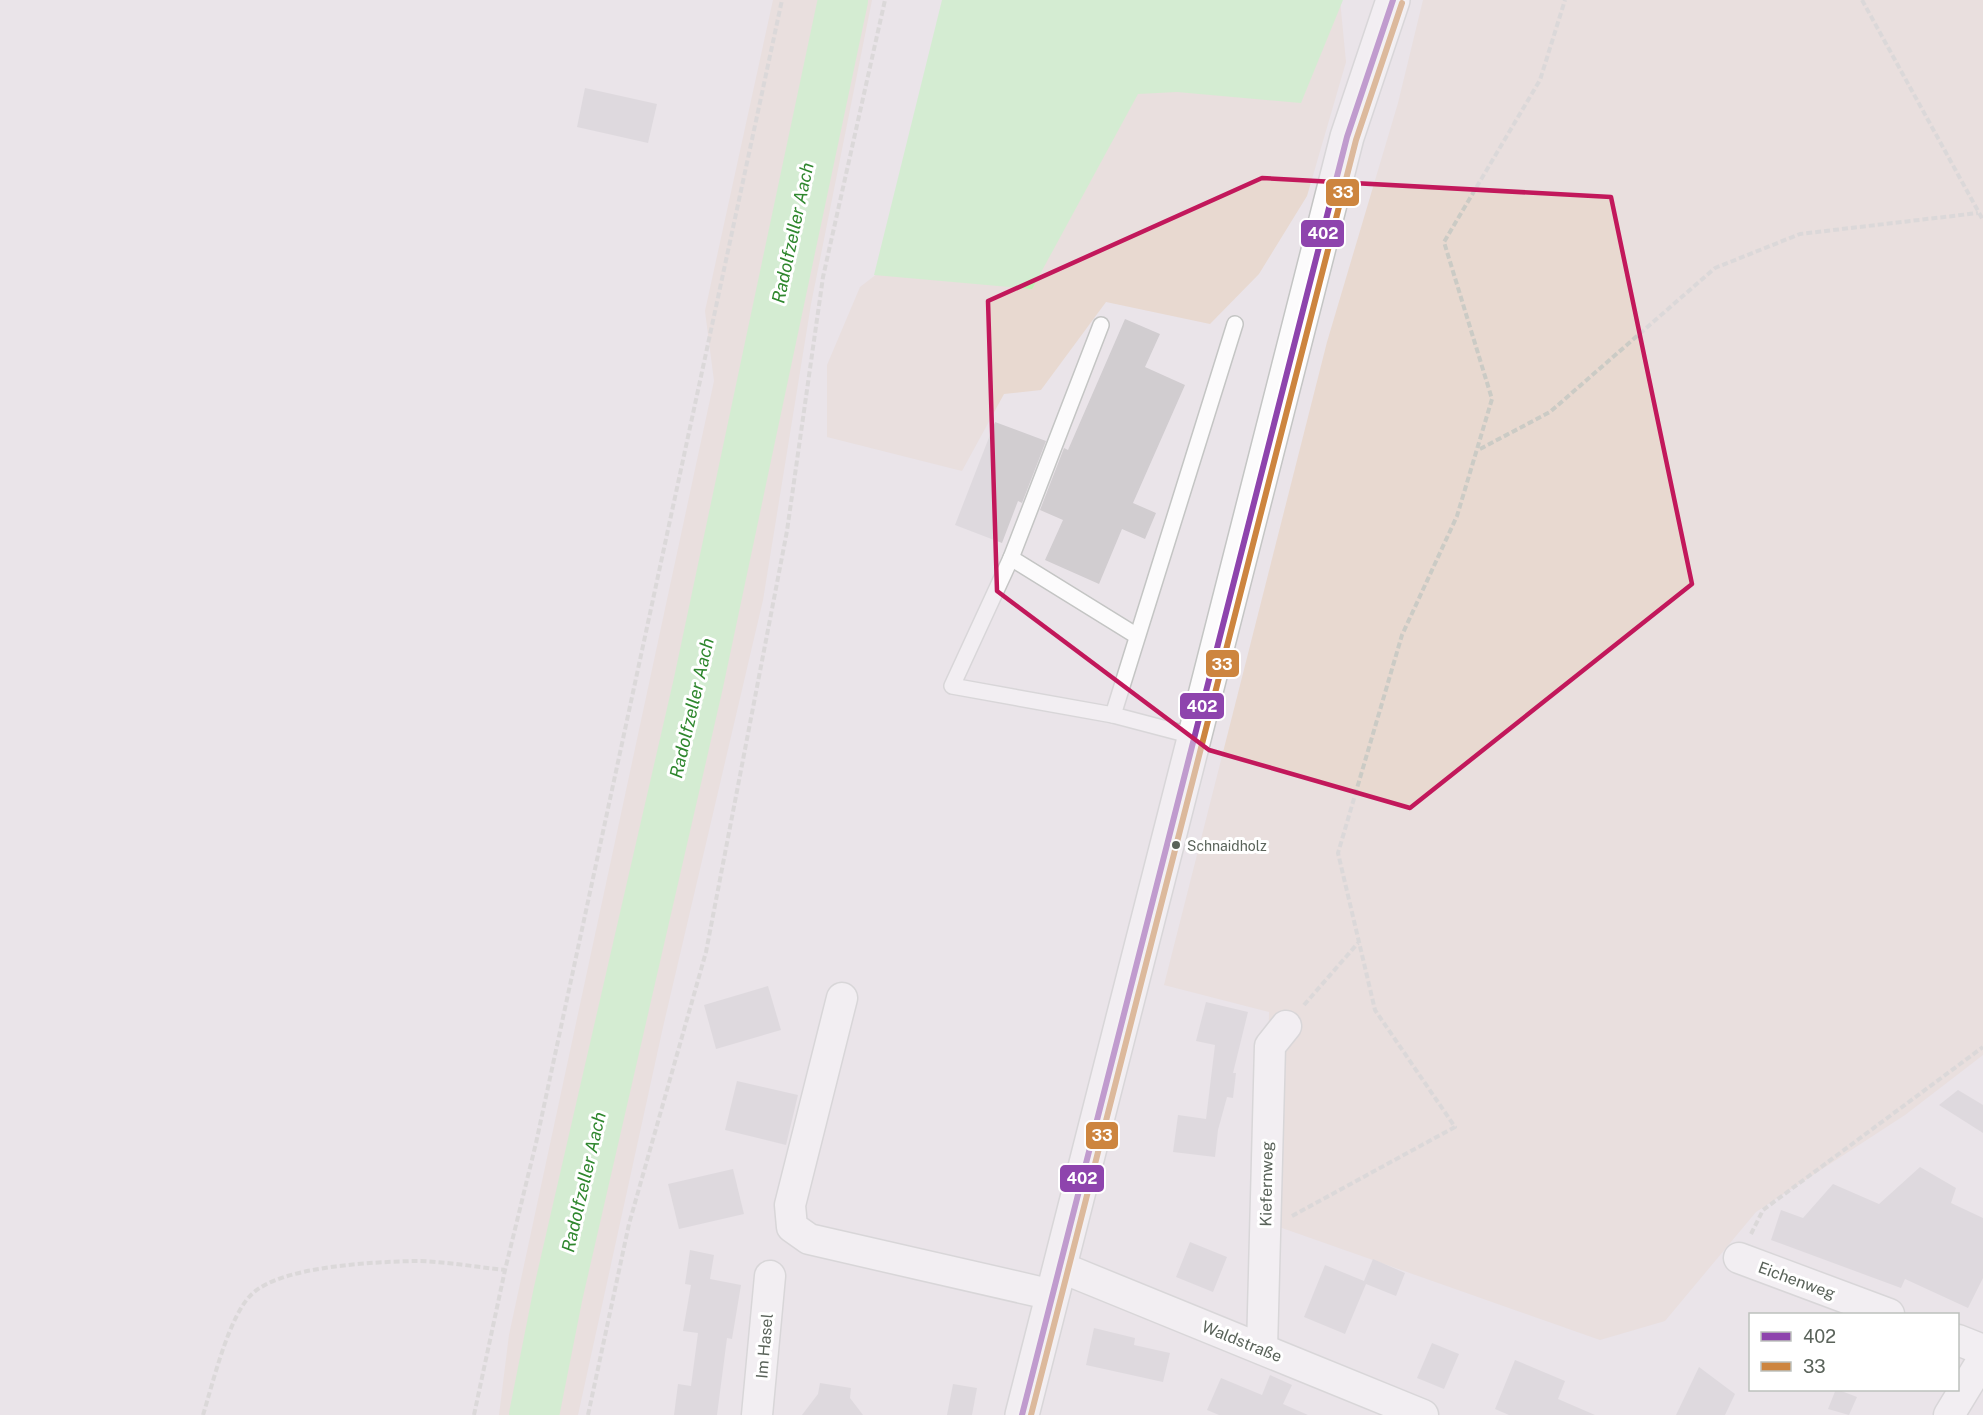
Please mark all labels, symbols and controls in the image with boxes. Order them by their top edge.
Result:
water label: Radolfzeller Aach [767,161,818,305]
line badge: 33 [1325,178,1360,207]
text: 33 [1332,183,1354,202]
line badge: 402 [1300,219,1345,248]
text: 402 [1308,224,1338,243]
water label: Radolfzeller Aach [665,636,718,780]
line badge: 33 [1205,649,1240,678]
text: 33 [1211,655,1233,674]
line badge: 402 [1179,692,1225,720]
text: 402 [1187,697,1217,716]
place label: Schnaidholz [1187,838,1267,854]
marker: Schnaidholz [1170,839,1182,851]
water label: Radolfzeller Aach [557,1110,610,1254]
line badge: 33 [1085,1121,1119,1150]
text: 33 [1091,1126,1113,1145]
street label: Kiefernweg [1256,1141,1277,1227]
line badge: 402 [1059,1164,1105,1193]
text: 402 [1067,1169,1097,1188]
street label: Eichenweg [1756,1258,1838,1303]
street label: Im Hasel [752,1313,777,1379]
legend [1749,1313,1959,1391]
street label: Waldstraße [1199,1317,1285,1366]
text: 402 [1803,1326,1836,1347]
text: 33 [1803,1356,1826,1377]

